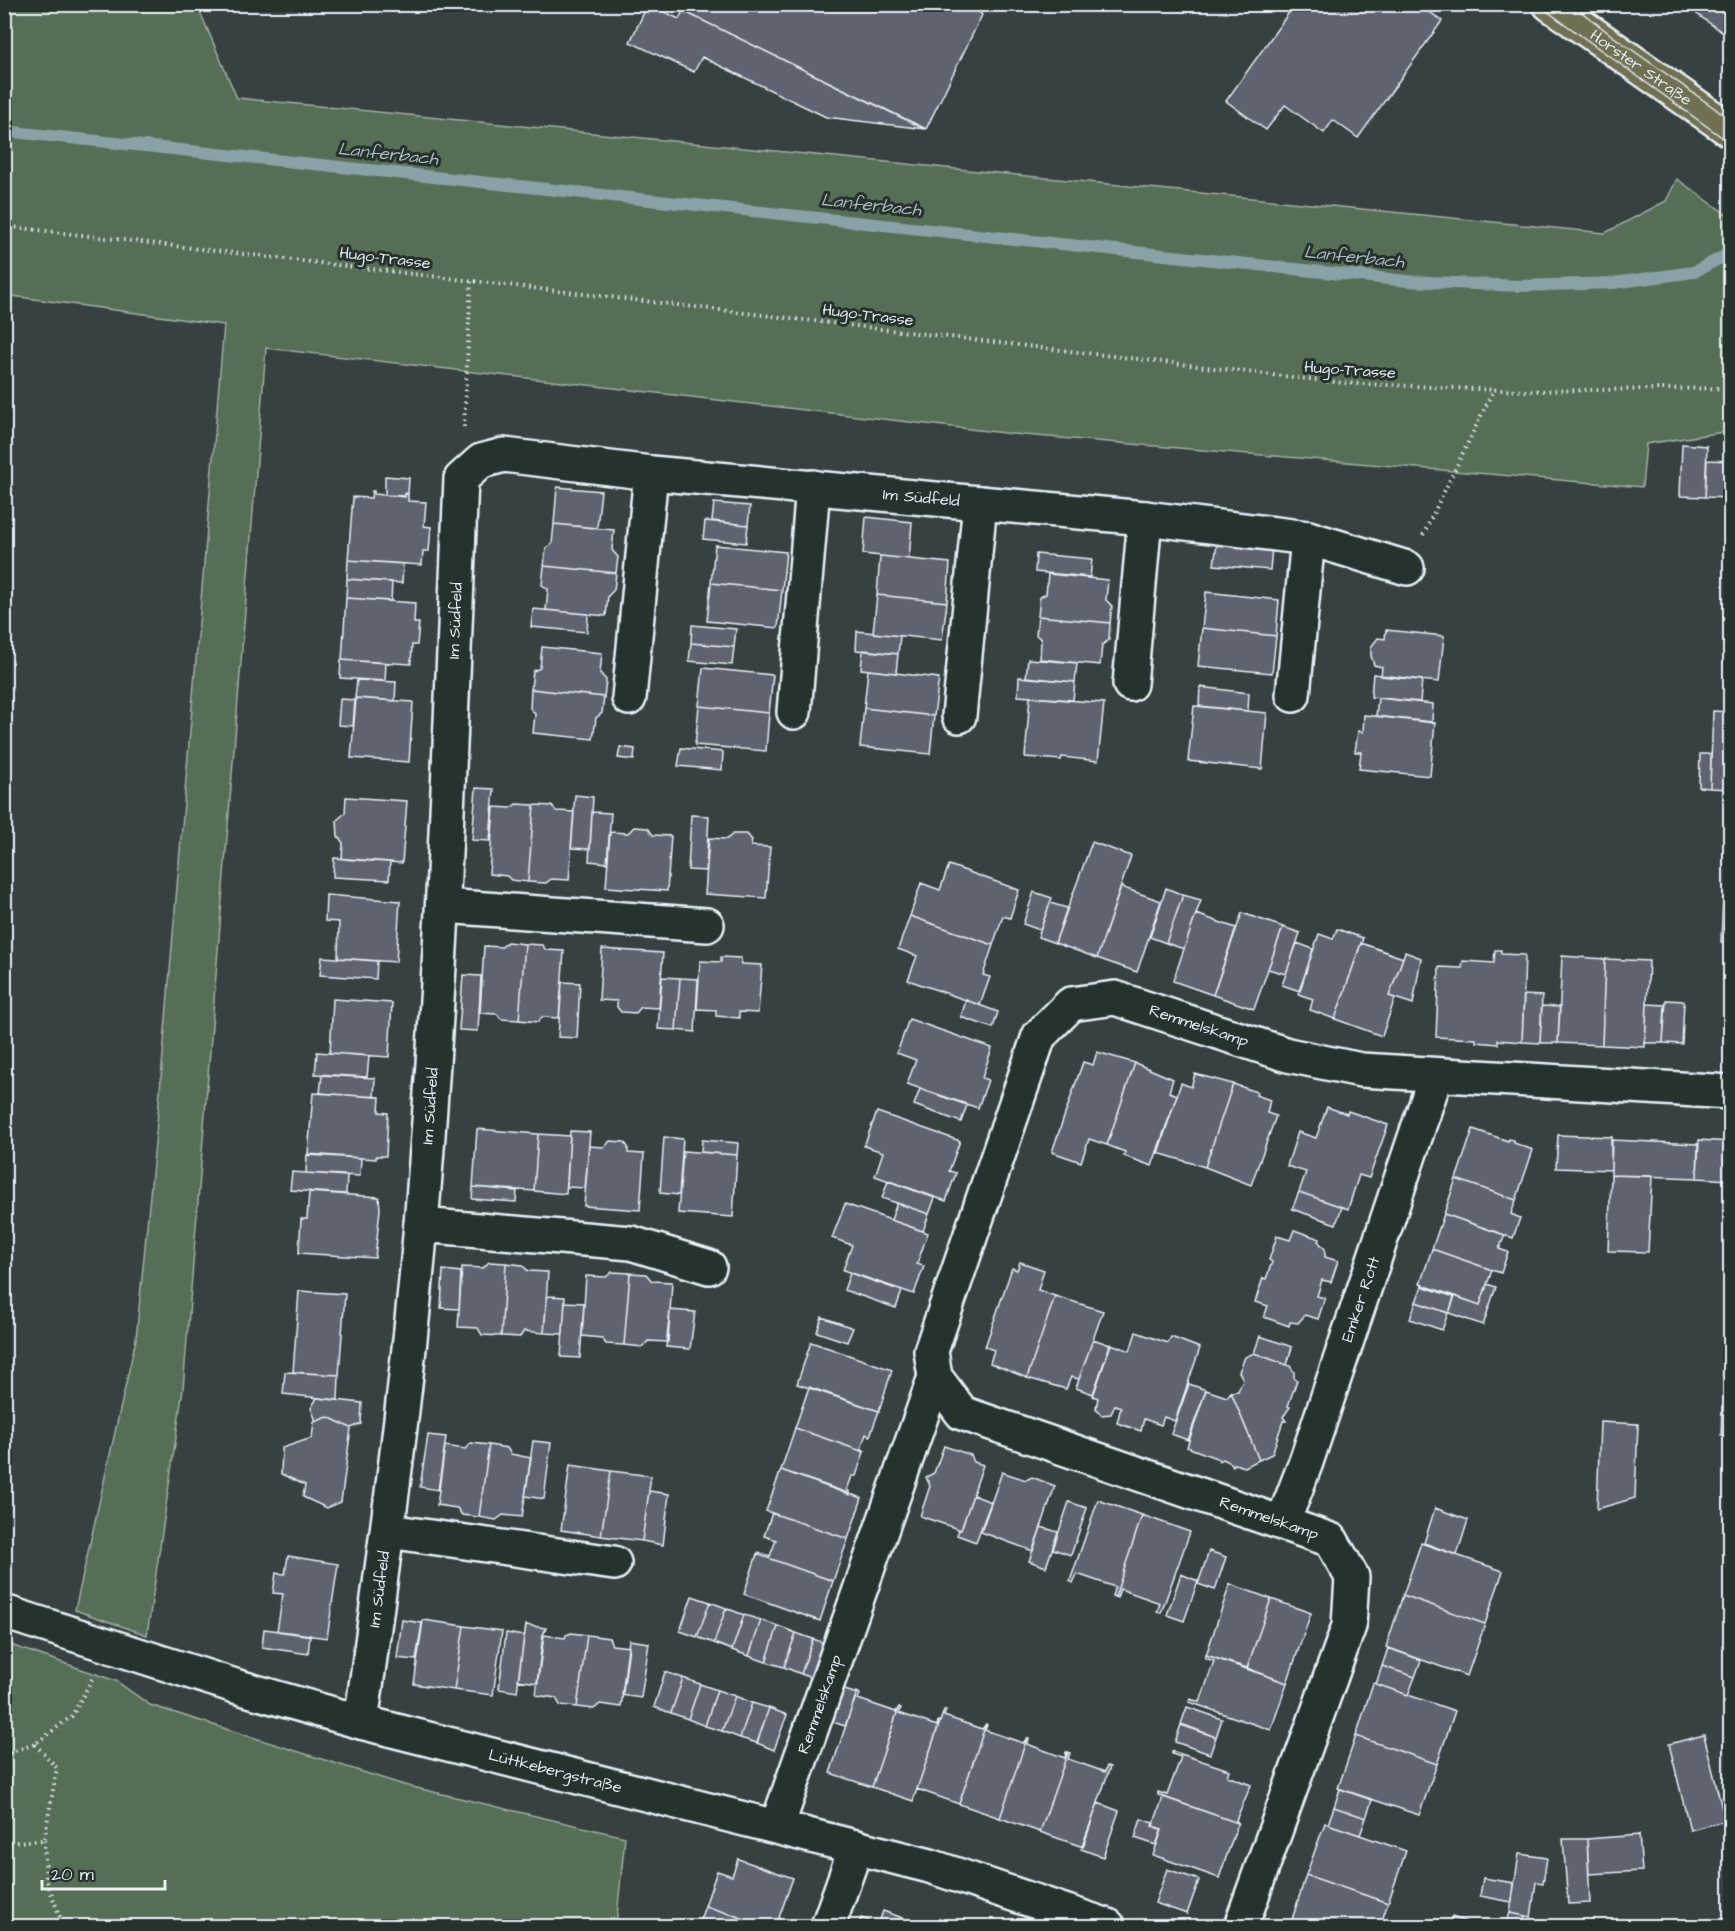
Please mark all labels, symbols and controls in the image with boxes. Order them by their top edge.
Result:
street label: Horster Straße [1586,24,1697,111]
water label: Lanferbach [337,136,440,172]
water label: Lanferbach [820,187,923,223]
water label: Lanferbach [1303,239,1406,275]
street label: Hugo-Trasse [338,241,432,276]
street label: Hugo-Trasse [821,298,915,333]
street label: Hugo-Trasse [1303,356,1397,385]
street label: Im Südfeld [882,483,961,512]
street label: Im Südfeld [443,582,468,659]
street label: Remmelskamp [1146,999,1252,1052]
street label: Im Südfeld [416,1067,444,1145]
street label: Emker Rott [1336,1253,1385,1345]
street label: Remmelskamp [1216,1491,1322,1545]
street label: Im Südfeld [363,1550,395,1629]
street label: Remmelskamp [792,1652,847,1757]
street label: Lüttkebergstraße [486,1744,625,1799]
scale bar [42,1853,165,1891]
text: 20 m [51,1862,94,1887]

